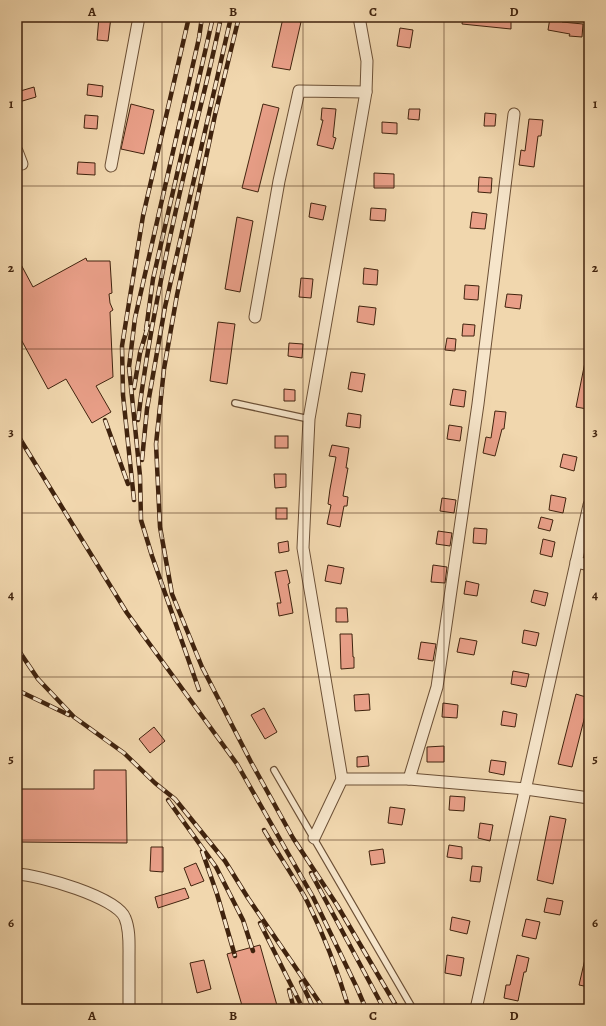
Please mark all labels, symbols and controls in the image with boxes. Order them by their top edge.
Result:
text: A [87,3,97,20]
text: B [229,3,237,20]
text: C [369,3,377,20]
text: D [509,3,519,20]
text: 1 [9,95,14,112]
text: 1 [593,95,598,112]
text: 2 [8,259,15,276]
text: 2 [592,259,599,276]
text: 3 [8,423,14,440]
text: 3 [592,423,598,440]
text: 4 [8,586,14,603]
text: 4 [592,586,598,603]
text: 5 [8,750,14,767]
text: 5 [592,750,598,767]
text: 6 [8,914,14,931]
text: 6 [592,914,598,931]
text: A [87,1007,97,1024]
text: B [229,1007,237,1024]
text: C [369,1007,377,1024]
text: D [509,1007,519,1024]

